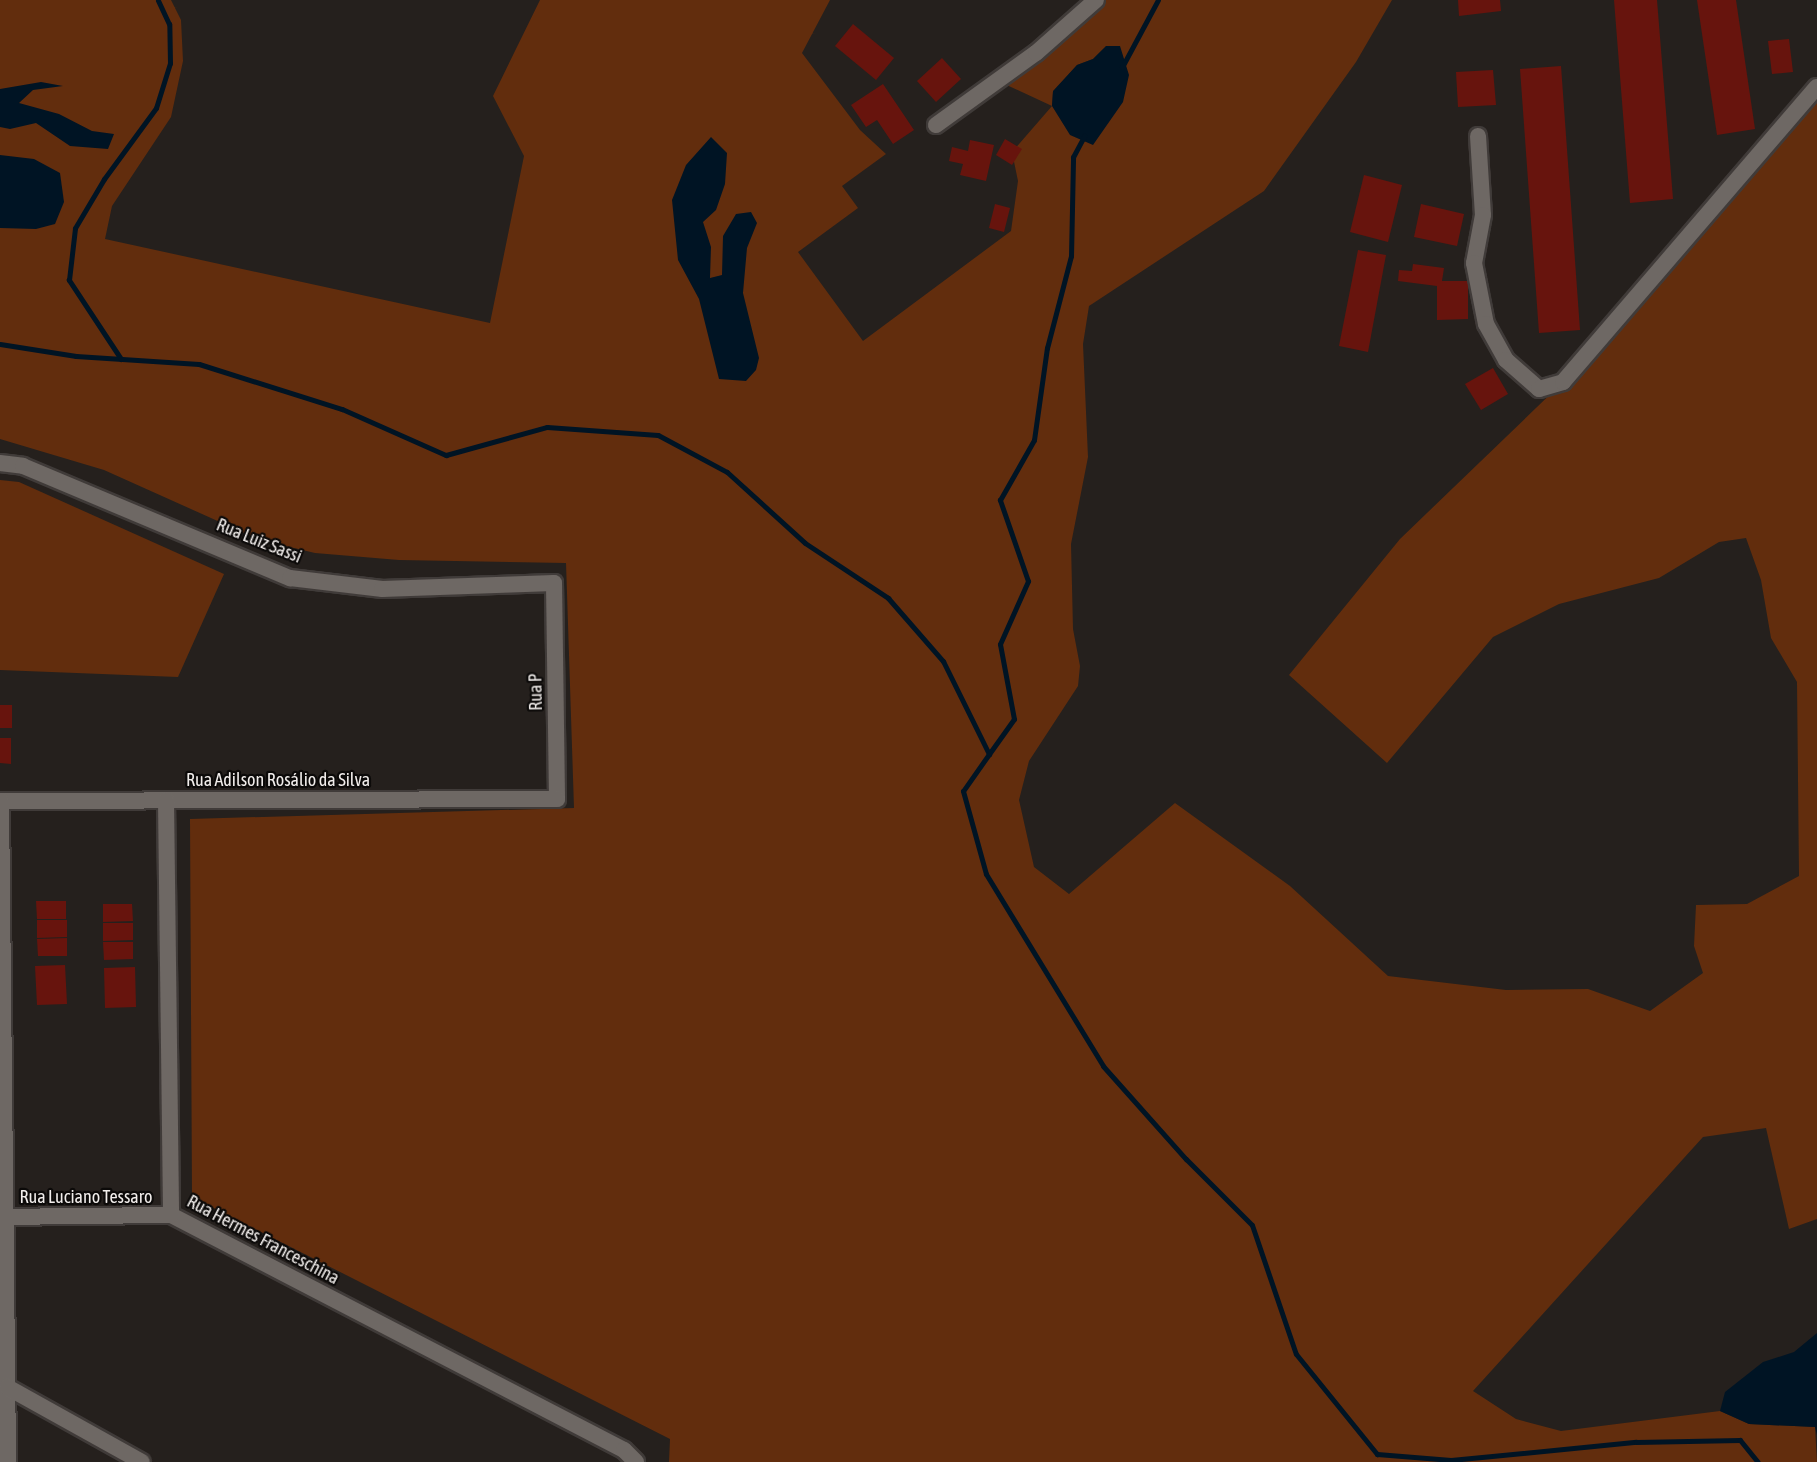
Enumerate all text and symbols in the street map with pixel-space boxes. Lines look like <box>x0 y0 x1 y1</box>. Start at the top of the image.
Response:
street label: Rua Luiz Sassi <box>213 514 305 568</box>
street label: Rua P <box>525 673 547 711</box>
street label: Rua Adilson Rosálio da Silva <box>186 769 370 791</box>
street label: Rua Luciano Tessaro <box>20 1186 152 1208</box>
street label: Rua Hermes Franceschina <box>183 1191 343 1289</box>

